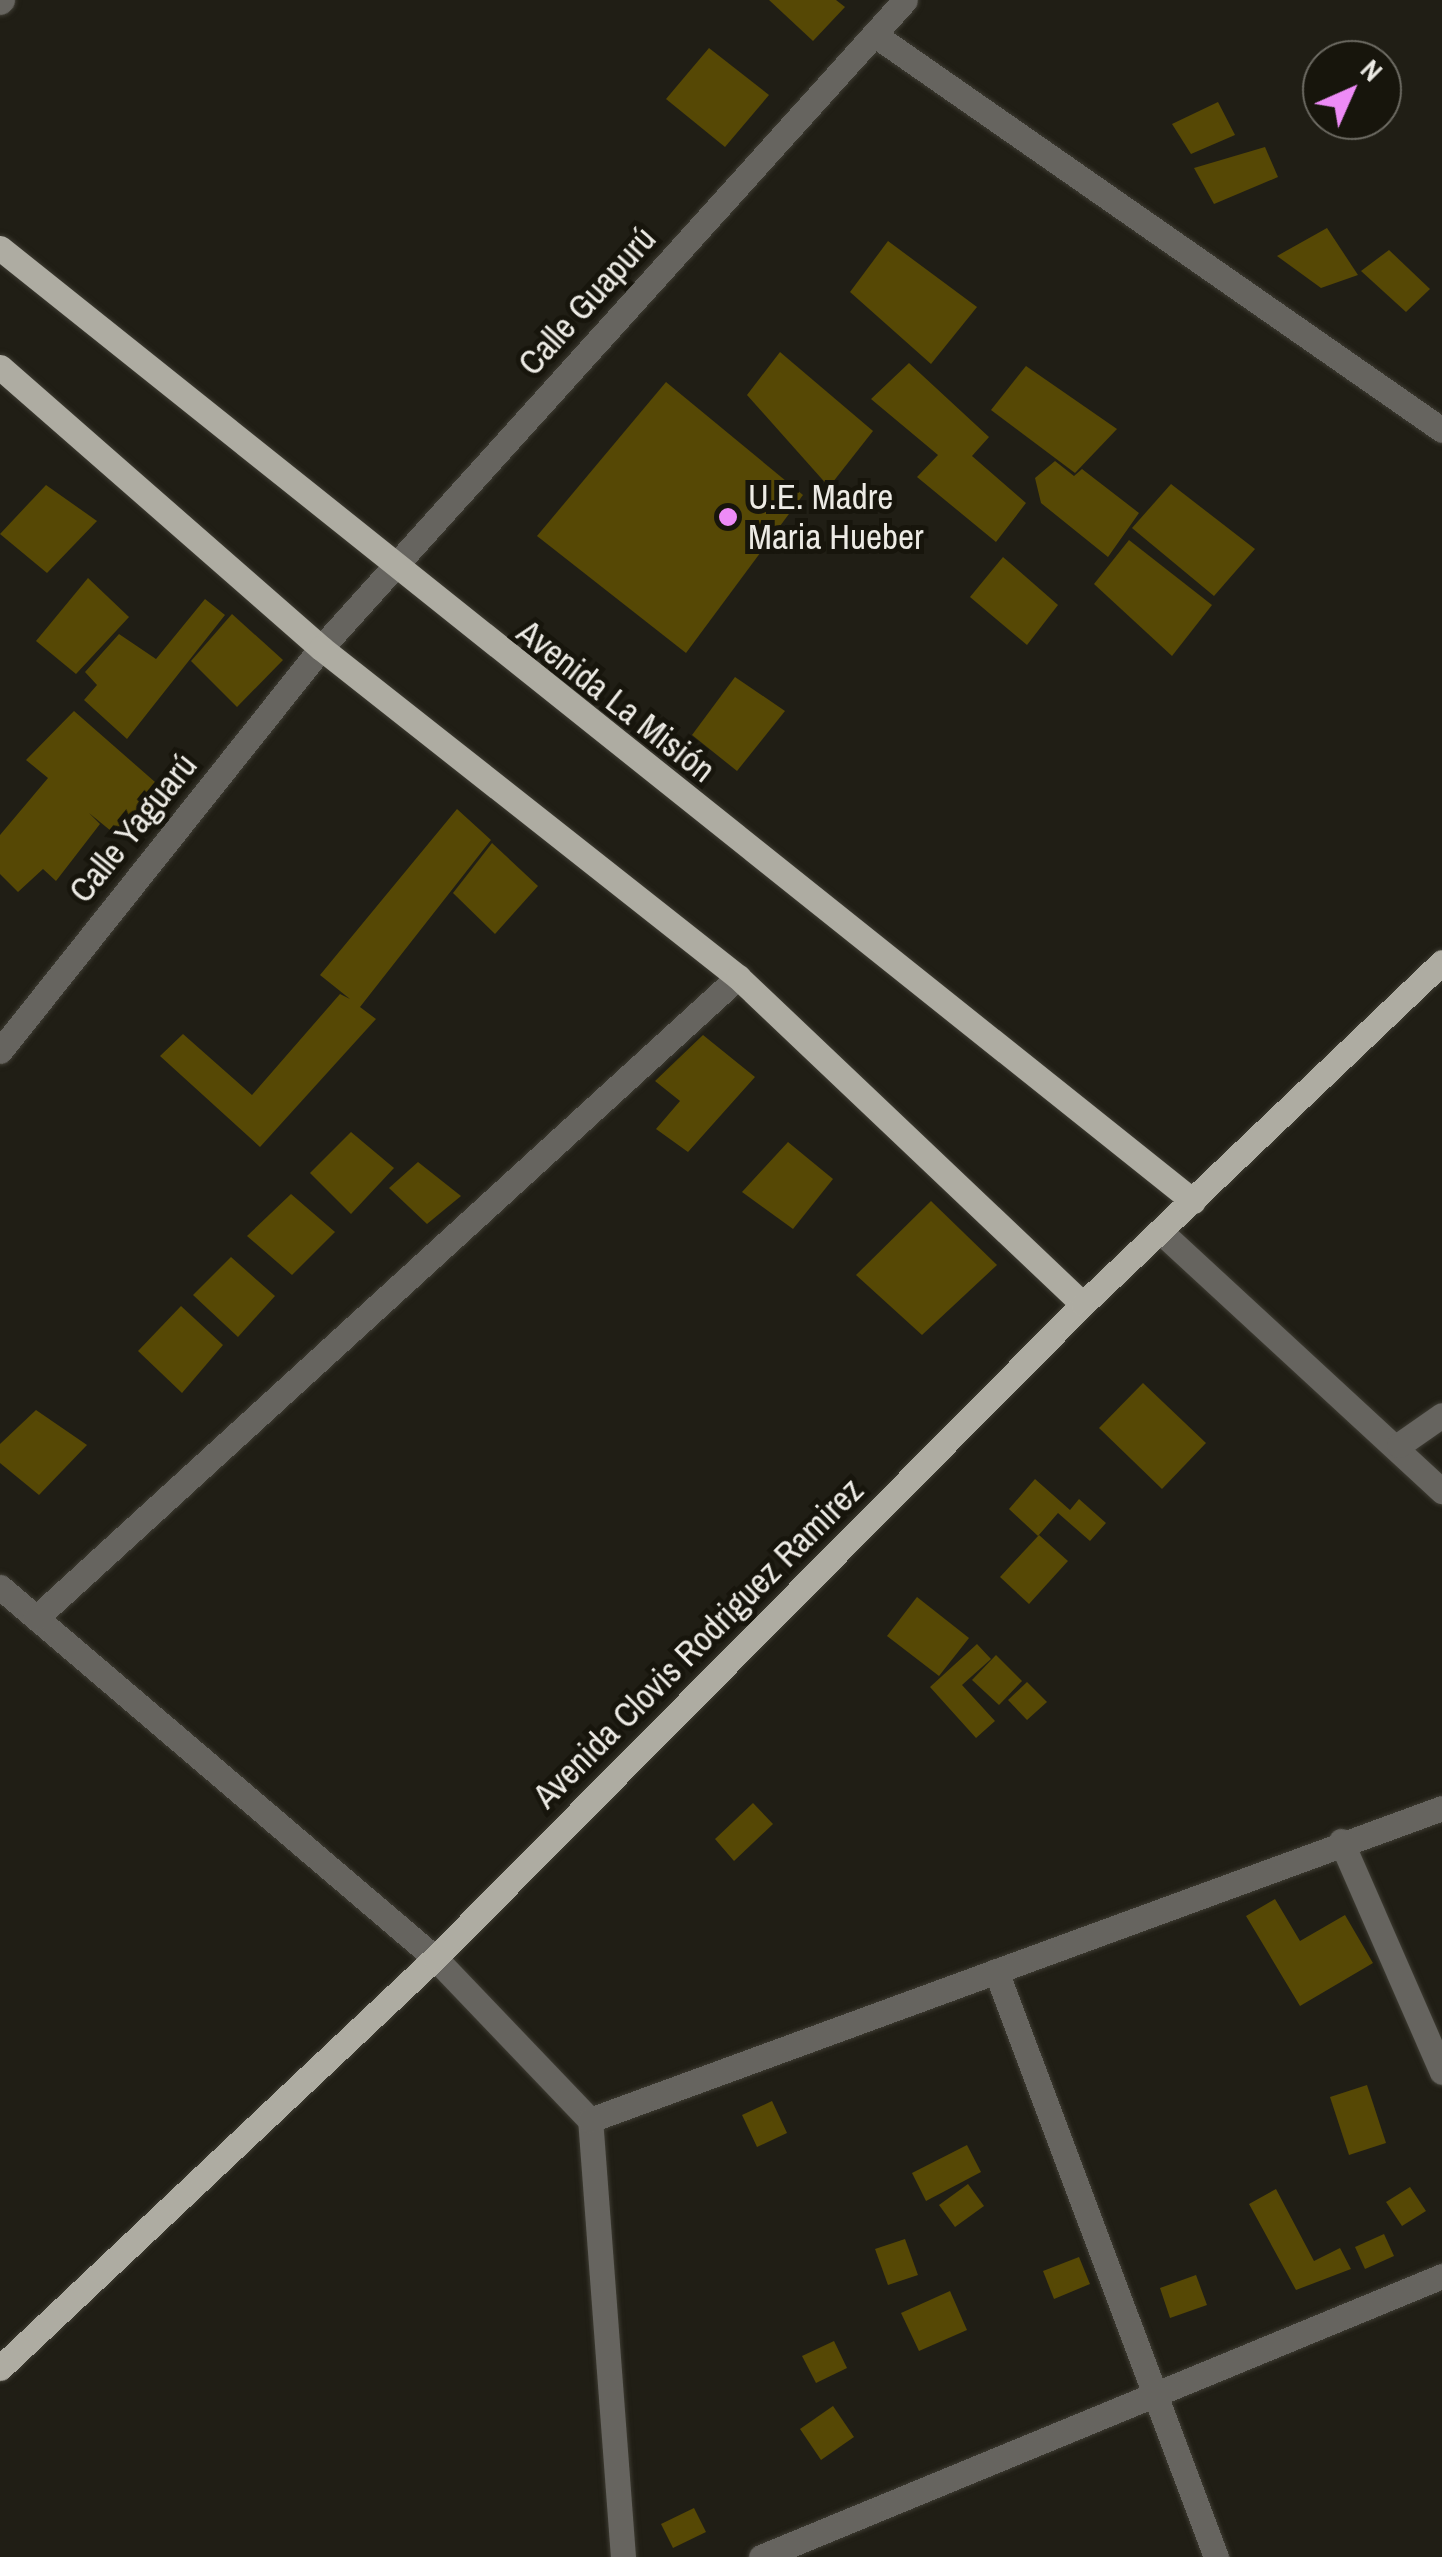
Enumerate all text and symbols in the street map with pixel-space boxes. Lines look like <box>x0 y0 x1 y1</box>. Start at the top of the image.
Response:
north arrow <box>1302 40 1402 140</box>
text: N <box>1352 51 1391 89</box>
street label: Calle Guapurú <box>509 218 665 384</box>
place label: U.E. Madre Maria Hueber <box>748 476 923 558</box>
marker: U.E. Madre Maria Hueber <box>717 506 739 528</box>
street label: Avenida La Misión <box>509 611 723 791</box>
street label: Calle Yaguarú <box>60 745 206 911</box>
street label: Avenida Clovis Rodriguez Ramirez <box>524 1469 872 1817</box>

